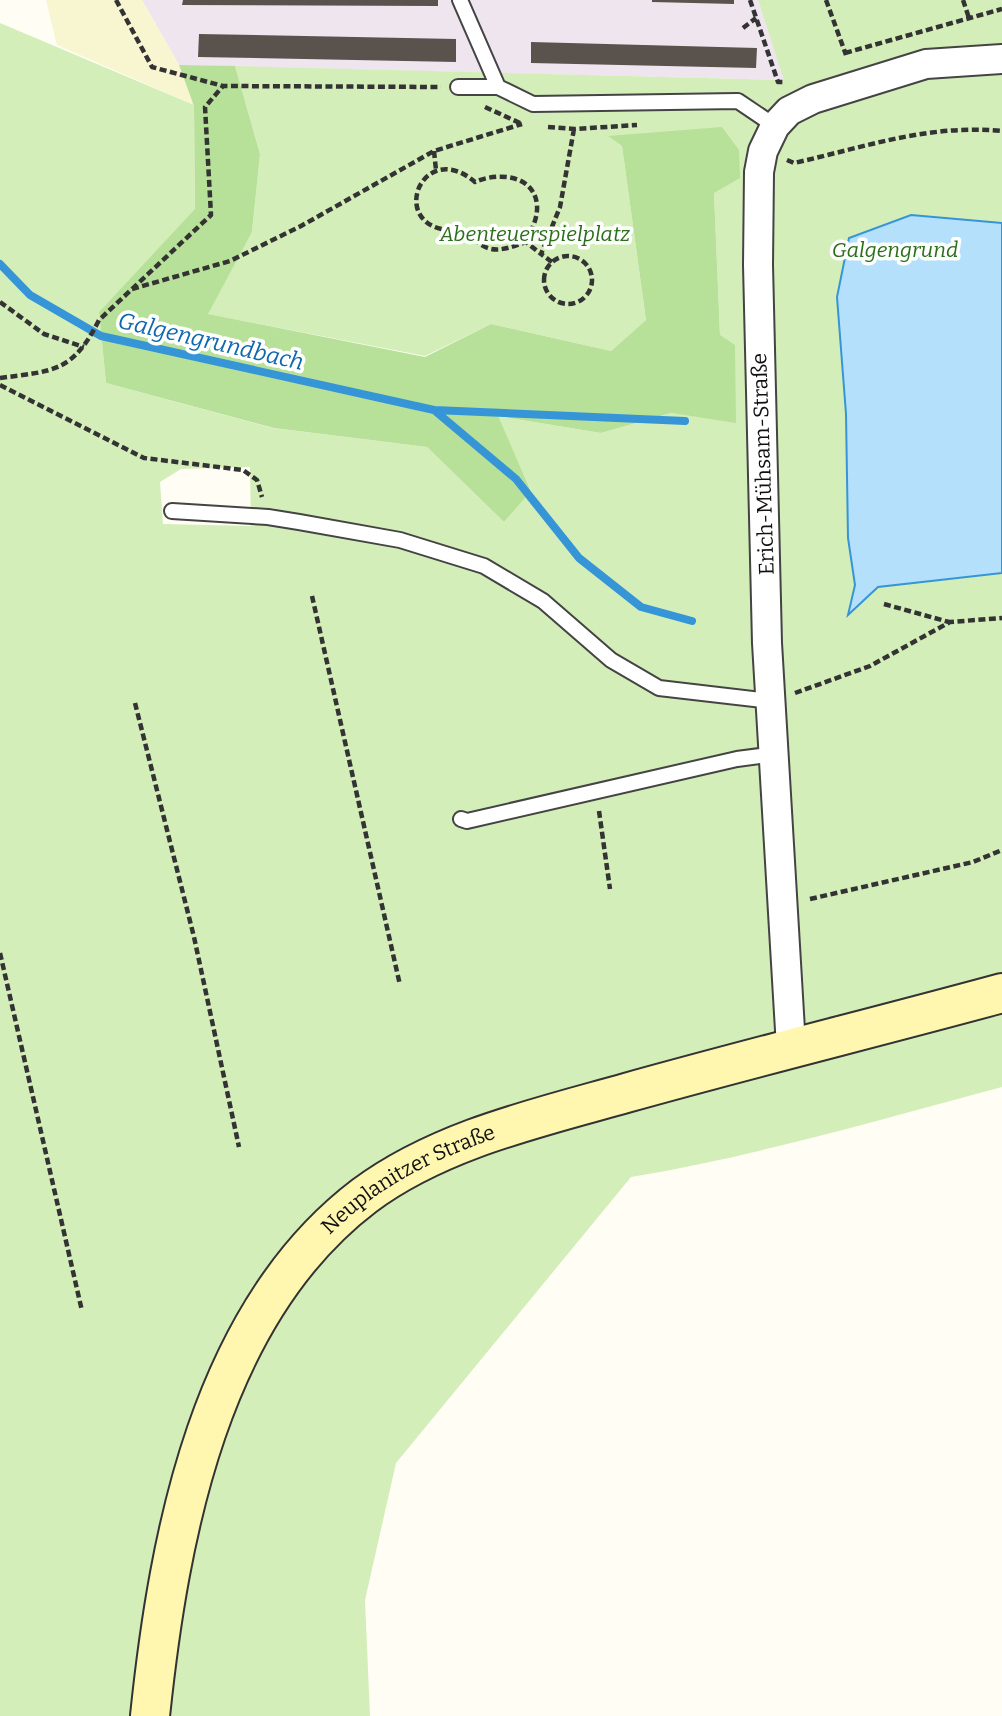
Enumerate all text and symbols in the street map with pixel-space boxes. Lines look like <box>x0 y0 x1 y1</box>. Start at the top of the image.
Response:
park label: Abenteuerspielplatz <box>439 221 630 247</box>
park label: Galgengrund <box>832 237 958 263</box>
water label: Galgengrundbach <box>115 306 307 376</box>
street label: Erich-Mühsam-Straße <box>746 353 780 575</box>
street label: Neuplanitzer Straße <box>316 1119 498 1240</box>

